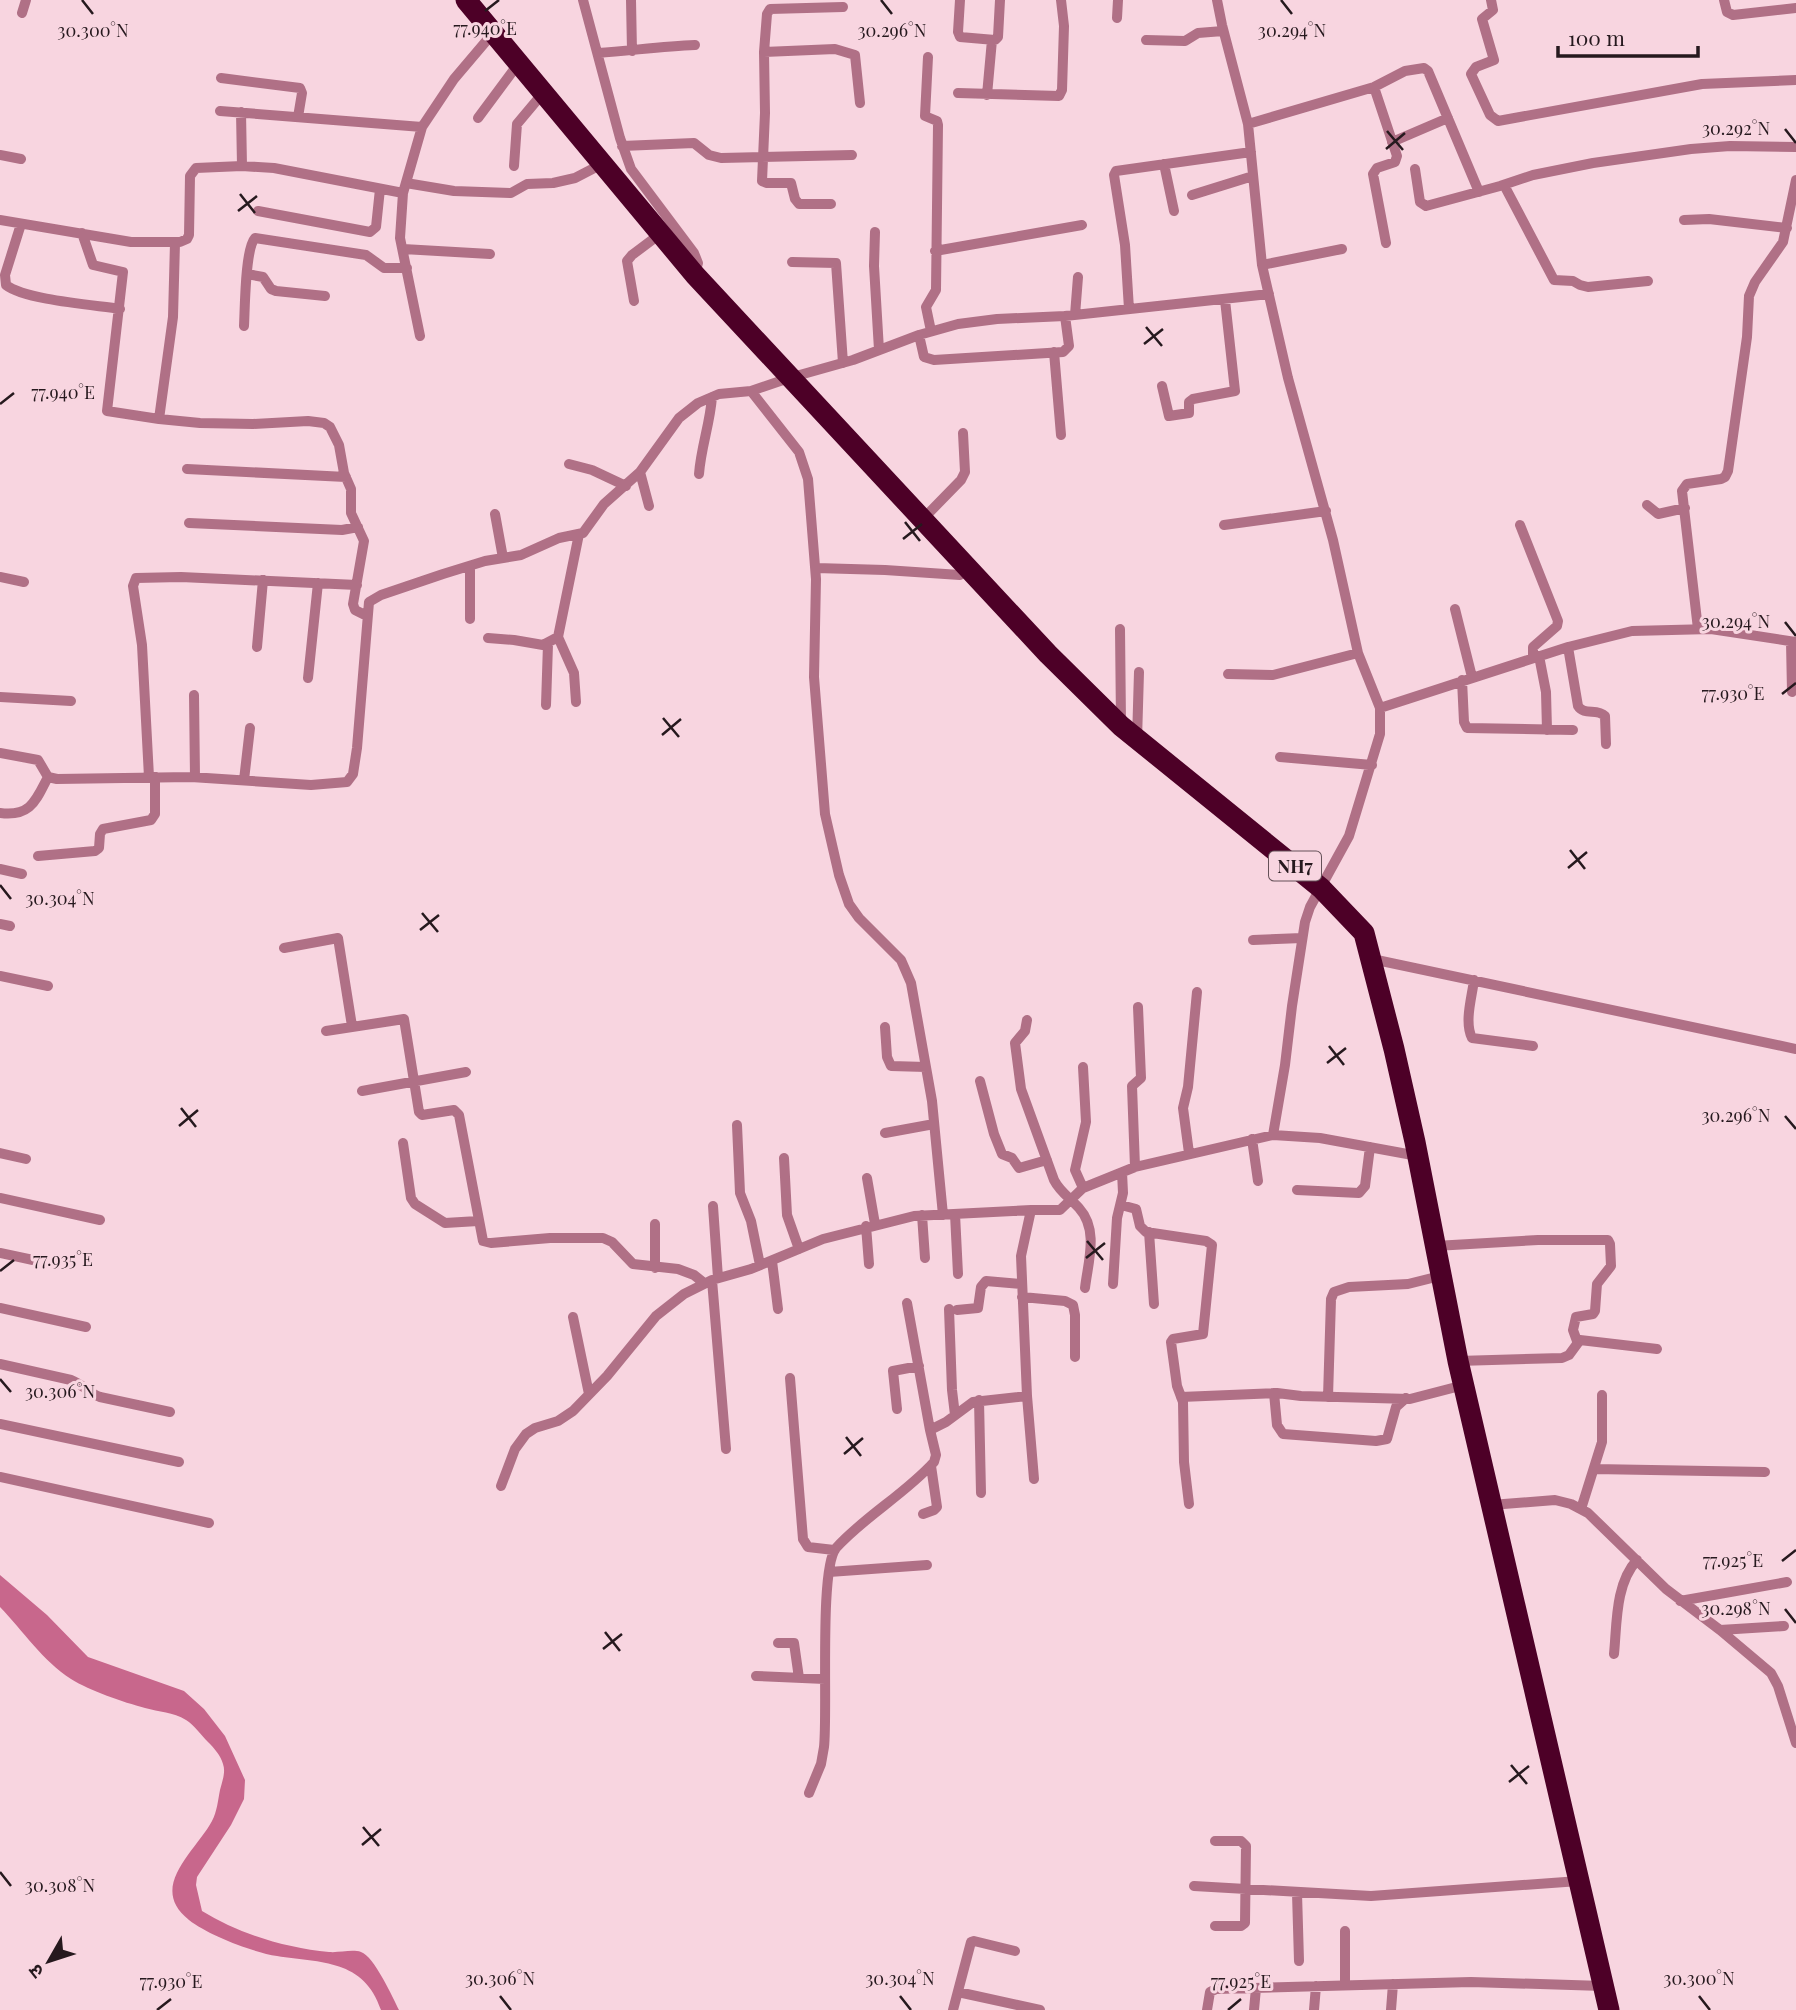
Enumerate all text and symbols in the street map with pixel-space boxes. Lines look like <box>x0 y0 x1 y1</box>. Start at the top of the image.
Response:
scale bar <box>1558 14 1698 58</box>
text: 77.940°E <box>453 16 517 40</box>
text: 30.300°N <box>57 18 129 42</box>
text: 30.296°N <box>857 18 927 42</box>
text: 30.294°N <box>1258 18 1326 42</box>
text: 100 m <box>1568 23 1625 51</box>
text: 30.292°N <box>1702 116 1770 140</box>
text: 77.940°E <box>31 380 95 404</box>
text: 30.294°N <box>1702 609 1770 633</box>
text: 77.930°E <box>1702 681 1765 705</box>
road number: NH7 <box>1269 852 1321 880</box>
text: 30.304°N <box>25 886 95 910</box>
text: 30.296°N <box>1701 1103 1771 1127</box>
text: 77.935°E <box>33 1247 93 1271</box>
text: 30.306°N <box>25 1379 95 1403</box>
text: 77.925°E <box>1703 1548 1763 1572</box>
text: 30.298°N <box>1701 1596 1771 1620</box>
text: 30.308°N <box>25 1873 96 1897</box>
north arrow <box>14 1926 84 1996</box>
text: उ <box>21 1959 49 1985</box>
text: 30.306°N <box>465 1966 535 1990</box>
text: 30.304°N <box>865 1966 935 1990</box>
text: 30.300°N <box>1663 1966 1735 1990</box>
text: 77.930°E <box>140 1969 203 1993</box>
text: 77.925°E <box>1211 1969 1271 1993</box>

